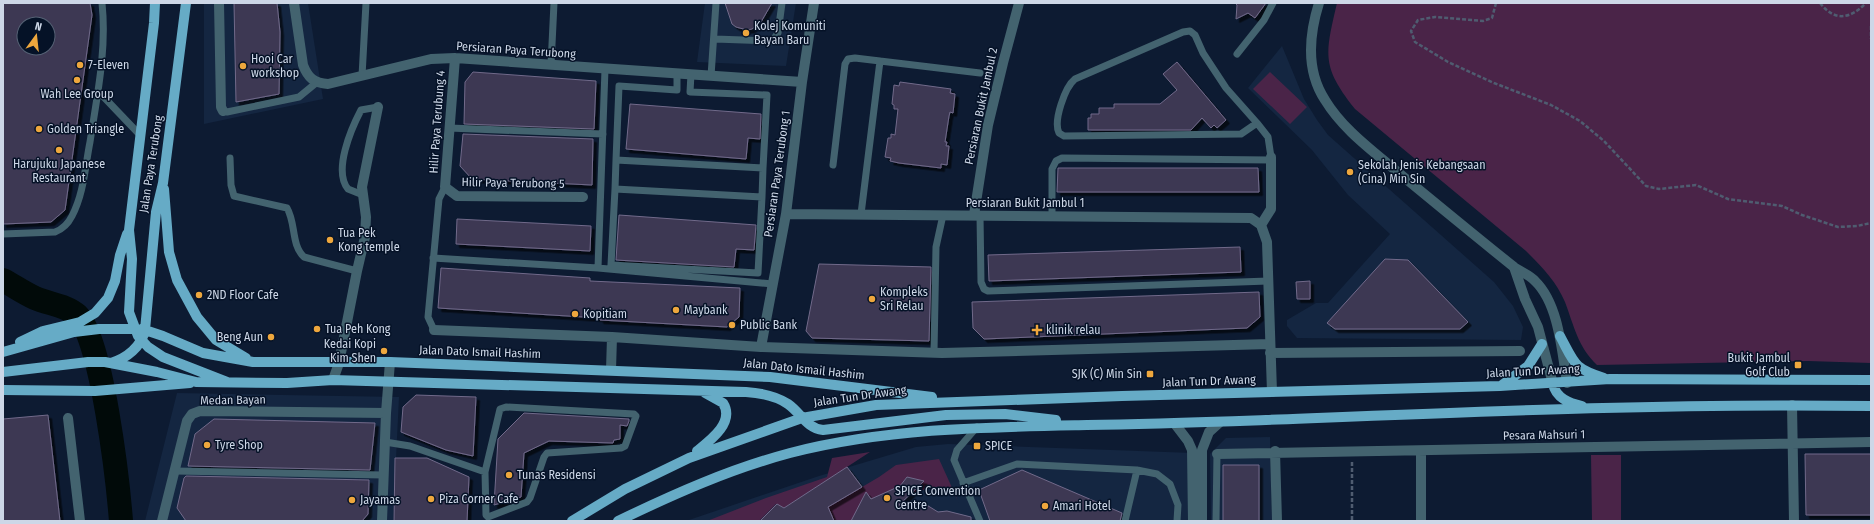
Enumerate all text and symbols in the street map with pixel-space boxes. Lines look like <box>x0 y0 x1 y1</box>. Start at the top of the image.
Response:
north arrow <box>16 16 56 56</box>
place label: Kolej Komuniti Bayan Baru <box>754 19 826 47</box>
text: N <box>34 20 43 34</box>
marker: Kolej Komuniti Bayan Baru <box>741 28 751 38</box>
street label: Persiaran Paya Terubong <box>456 39 577 61</box>
street label: Persiaran Bukit Jambul 2 <box>962 46 1000 166</box>
place label: Hooi Car workshop <box>251 52 299 80</box>
place label: 7-Eleven <box>88 58 129 72</box>
marker: 7-Eleven <box>75 60 85 70</box>
marker: Hooi Car workshop <box>238 61 248 71</box>
street label: Hilir Paya Terubung 4 <box>426 70 448 174</box>
marker: Wah Lee Group <box>72 75 82 85</box>
place label: Wah Lee Group <box>40 87 114 101</box>
street label: Persiaran Paya Terubong 1 <box>761 110 793 238</box>
street label: Jalan Paya Terubong <box>136 114 166 214</box>
place label: Golden Triangle <box>47 122 124 136</box>
marker: Golden Triangle <box>34 124 44 134</box>
marker: Harujuku Japanese Restaurant <box>54 145 64 155</box>
place label: Harujuku Japanese Restaurant <box>13 157 105 185</box>
place label: Sekolah Jenis Kebangsaan (Cina) Min Sin <box>1358 158 1486 186</box>
marker: Sekolah Jenis Kebangsaan (Cina) Min Sin <box>1345 167 1355 177</box>
street label: Hilir Paya Terubong 5 <box>461 175 565 191</box>
street label: Persiaran Bukit Jambul 1 <box>966 196 1084 210</box>
place label: Tua Pek Kong temple <box>338 226 400 254</box>
marker: Tua Pek Kong temple <box>325 235 335 245</box>
place label: Kompleks Sri Relau <box>880 285 928 313</box>
place label: 2ND Floor Cafe <box>207 288 279 302</box>
marker: 2ND Floor Cafe <box>194 290 204 300</box>
marker: Kompleks Sri Relau <box>867 294 877 304</box>
place label: Maybank <box>684 303 728 317</box>
marker: Maybank <box>671 305 681 315</box>
place label: Kopitiam <box>583 307 627 321</box>
marker: Kopitiam <box>570 309 580 319</box>
place label: Public Bank <box>740 318 798 332</box>
marker: Public Bank <box>727 320 737 330</box>
place label: Tua Peh Kong <box>325 322 391 336</box>
place label: klinik relau <box>1046 323 1101 337</box>
marker: Tua Peh Kong <box>312 324 322 334</box>
marker: klinik relau <box>1031 324 1043 336</box>
place label: Beng Aun <box>217 330 263 344</box>
marker: Beng Aun <box>266 332 276 342</box>
place label: Kedai Kopi Kim Shen <box>324 337 376 365</box>
street label: Jalan Dato Ismail Hashim <box>419 343 541 361</box>
marker: Kedai Kopi Kim Shen <box>379 346 389 356</box>
place label: Bukit Jambul Golf Club <box>1728 351 1790 379</box>
street label: Jalan Dato Ismail Hashim <box>743 356 865 382</box>
marker: Bukit Jambul Golf Club <box>1793 360 1803 370</box>
street label: Jalan Tun Dr Awang <box>1486 362 1580 380</box>
place label: SJK (C) Min Sin <box>1072 367 1142 381</box>
marker: SJK (C) Min Sin <box>1145 369 1155 379</box>
street label: Jalan Tun Dr Awang <box>1162 372 1256 390</box>
street label: Jalan Tun Dr Awang <box>813 383 908 409</box>
street label: Medan Bayan <box>200 392 266 408</box>
street label: Pesara Mahsuri 1 <box>1503 427 1585 443</box>
place label: Tyre Shop <box>215 438 263 452</box>
place label: SPICE <box>985 439 1012 453</box>
marker: Tyre Shop <box>202 440 212 450</box>
marker: SPICE <box>972 441 982 451</box>
place label: Tunas Residensi <box>517 468 596 482</box>
marker: Tunas Residensi <box>504 470 514 480</box>
place label: SPICE Convention Centre <box>895 484 980 512</box>
place label: Piza Corner Cafe <box>439 492 519 506</box>
place label: Jayamas <box>360 493 400 507</box>
marker: SPICE Convention Centre <box>882 493 892 503</box>
marker: Piza Corner Cafe <box>426 494 436 504</box>
marker: Jayamas <box>347 495 357 505</box>
place label: Amari Hotel <box>1053 499 1111 513</box>
marker: Amari Hotel <box>1040 501 1050 511</box>

